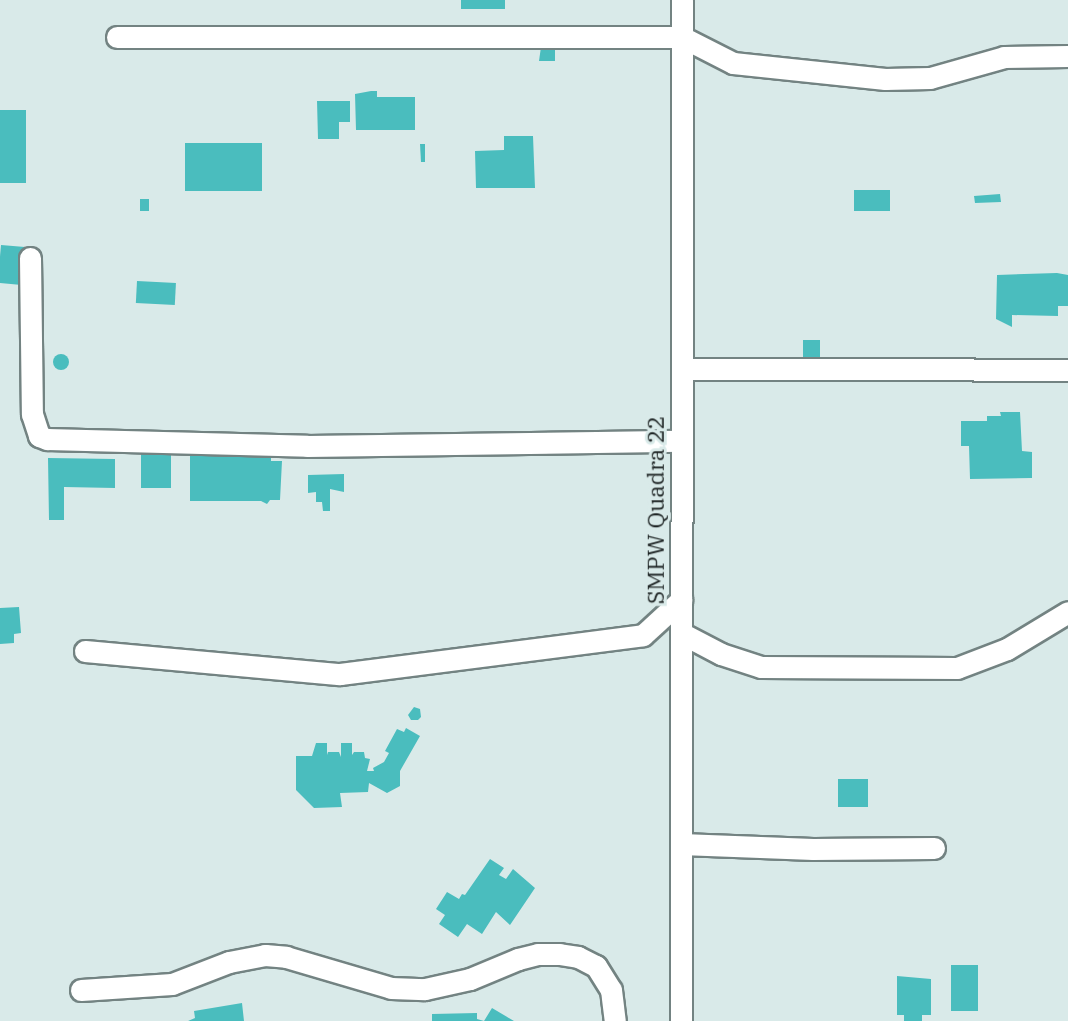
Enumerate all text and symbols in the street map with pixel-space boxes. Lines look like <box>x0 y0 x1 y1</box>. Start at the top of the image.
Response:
street label: SMPW Quadra 22 <box>641 416 669 604</box>

